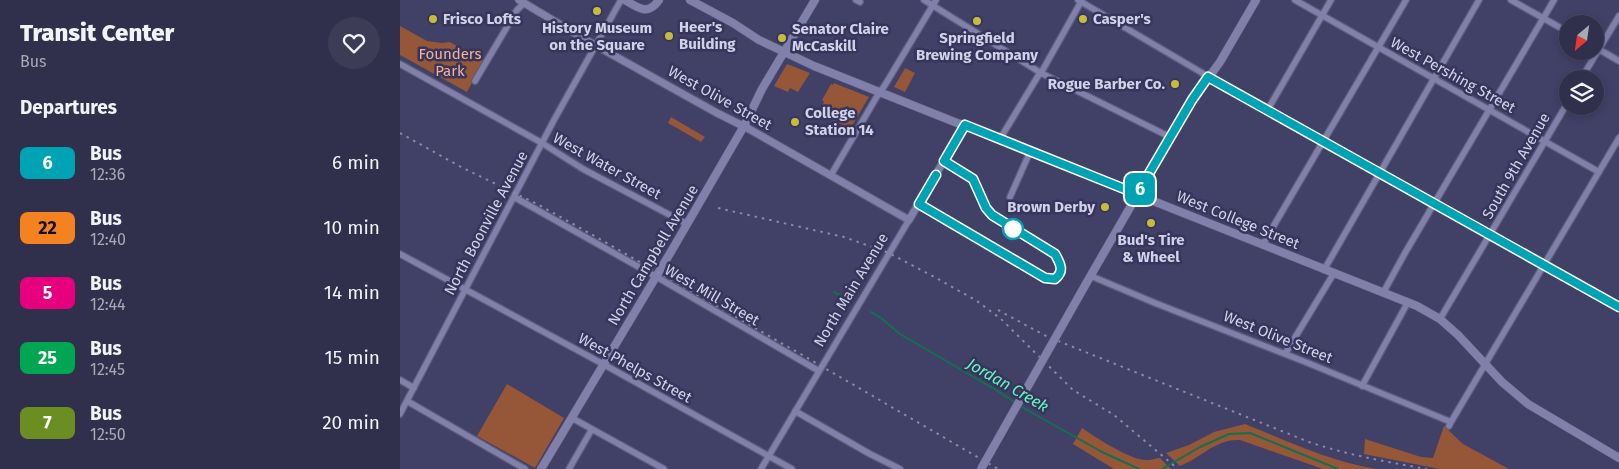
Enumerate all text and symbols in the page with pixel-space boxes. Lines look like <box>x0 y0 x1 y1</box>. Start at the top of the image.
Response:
marker: History Museum on the Square <box>591 5 603 17</box>
place label: Frisco Lofts <box>443 10 521 28</box>
place label: Casper's <box>1093 10 1151 28</box>
marker: Frisco Lofts <box>427 13 439 25</box>
marker: Casper's <box>1077 13 1089 25</box>
marker: Springfield Brewing Company <box>971 15 983 27</box>
north arrow <box>1559 15 1604 60</box>
map controls <box>1559 15 1604 115</box>
button: heart <box>328 17 380 69</box>
place label: Heer's Building <box>679 18 736 53</box>
text: Transit Center <box>20 19 174 47</box>
place label: History Museum on the Square <box>542 19 652 54</box>
place label: Senator Claire McCaskill <box>792 20 889 55</box>
place label: Springfield Brewing Company <box>916 29 1038 64</box>
marker: Heer's Building <box>663 30 675 42</box>
marker: Senator Claire McCaskill <box>776 32 788 44</box>
street label: West Pershing Street <box>1387 33 1519 117</box>
park label: Founders Park <box>419 45 481 80</box>
text: Bus <box>20 52 47 71</box>
street label: West Olive Street <box>665 62 776 134</box>
button: layers <box>1559 70 1604 115</box>
place label: Rogue Barber Co. <box>1048 75 1165 93</box>
marker: Rogue Barber Co. <box>1169 78 1181 90</box>
text: Departures <box>20 96 117 119</box>
place label: College Station 14 <box>805 104 874 139</box>
street label: South 9th Avenue <box>1478 110 1554 222</box>
marker: College Station 14 <box>789 116 801 128</box>
street label: West Water Street <box>550 129 665 203</box>
text: Bus <box>90 142 122 165</box>
street label: North Boonville Avenue <box>440 148 532 298</box>
text: 6 min <box>332 151 380 174</box>
text: 6 <box>42 152 53 174</box>
text: 12:36 <box>90 165 125 184</box>
line badge: 6 <box>1124 173 1156 205</box>
text: 6 <box>1135 178 1145 200</box>
street label: North Campbell Avenue <box>604 181 702 329</box>
street label: West College Street <box>1174 187 1303 253</box>
place label: Brown Derby <box>1007 198 1095 216</box>
marker: Brown Derby <box>1099 201 1111 213</box>
text: Bus <box>90 207 122 230</box>
text: 10 min <box>323 216 380 239</box>
text: 22 <box>38 217 57 239</box>
marker: Bud's Tire & Wheel <box>1145 217 1157 229</box>
unlabelled marker <box>1002 218 1024 240</box>
text: 12:40 <box>90 230 126 249</box>
street label: North Main Avenue <box>810 230 892 350</box>
place label: Bud's Tire & Wheel <box>1117 231 1185 266</box>
street label: West Mill Street <box>662 261 763 330</box>
text: Bus <box>90 272 122 295</box>
text: 14 min <box>324 281 380 304</box>
text: 5 <box>43 282 52 304</box>
text: 12:44 <box>90 295 126 314</box>
street label: West Olive Street <box>1221 307 1336 367</box>
street label: West Phelps Street <box>575 329 695 407</box>
text: Bus <box>90 337 122 360</box>
text: 15 min <box>324 346 380 369</box>
text: 25 <box>38 347 57 369</box>
water label: Jordan Creek <box>963 354 1052 416</box>
text: 12:45 <box>90 360 125 379</box>
text: Bus <box>90 402 122 425</box>
text: 20 min <box>322 411 380 434</box>
text: 7 <box>43 412 52 434</box>
text: 12:50 <box>90 425 126 444</box>

